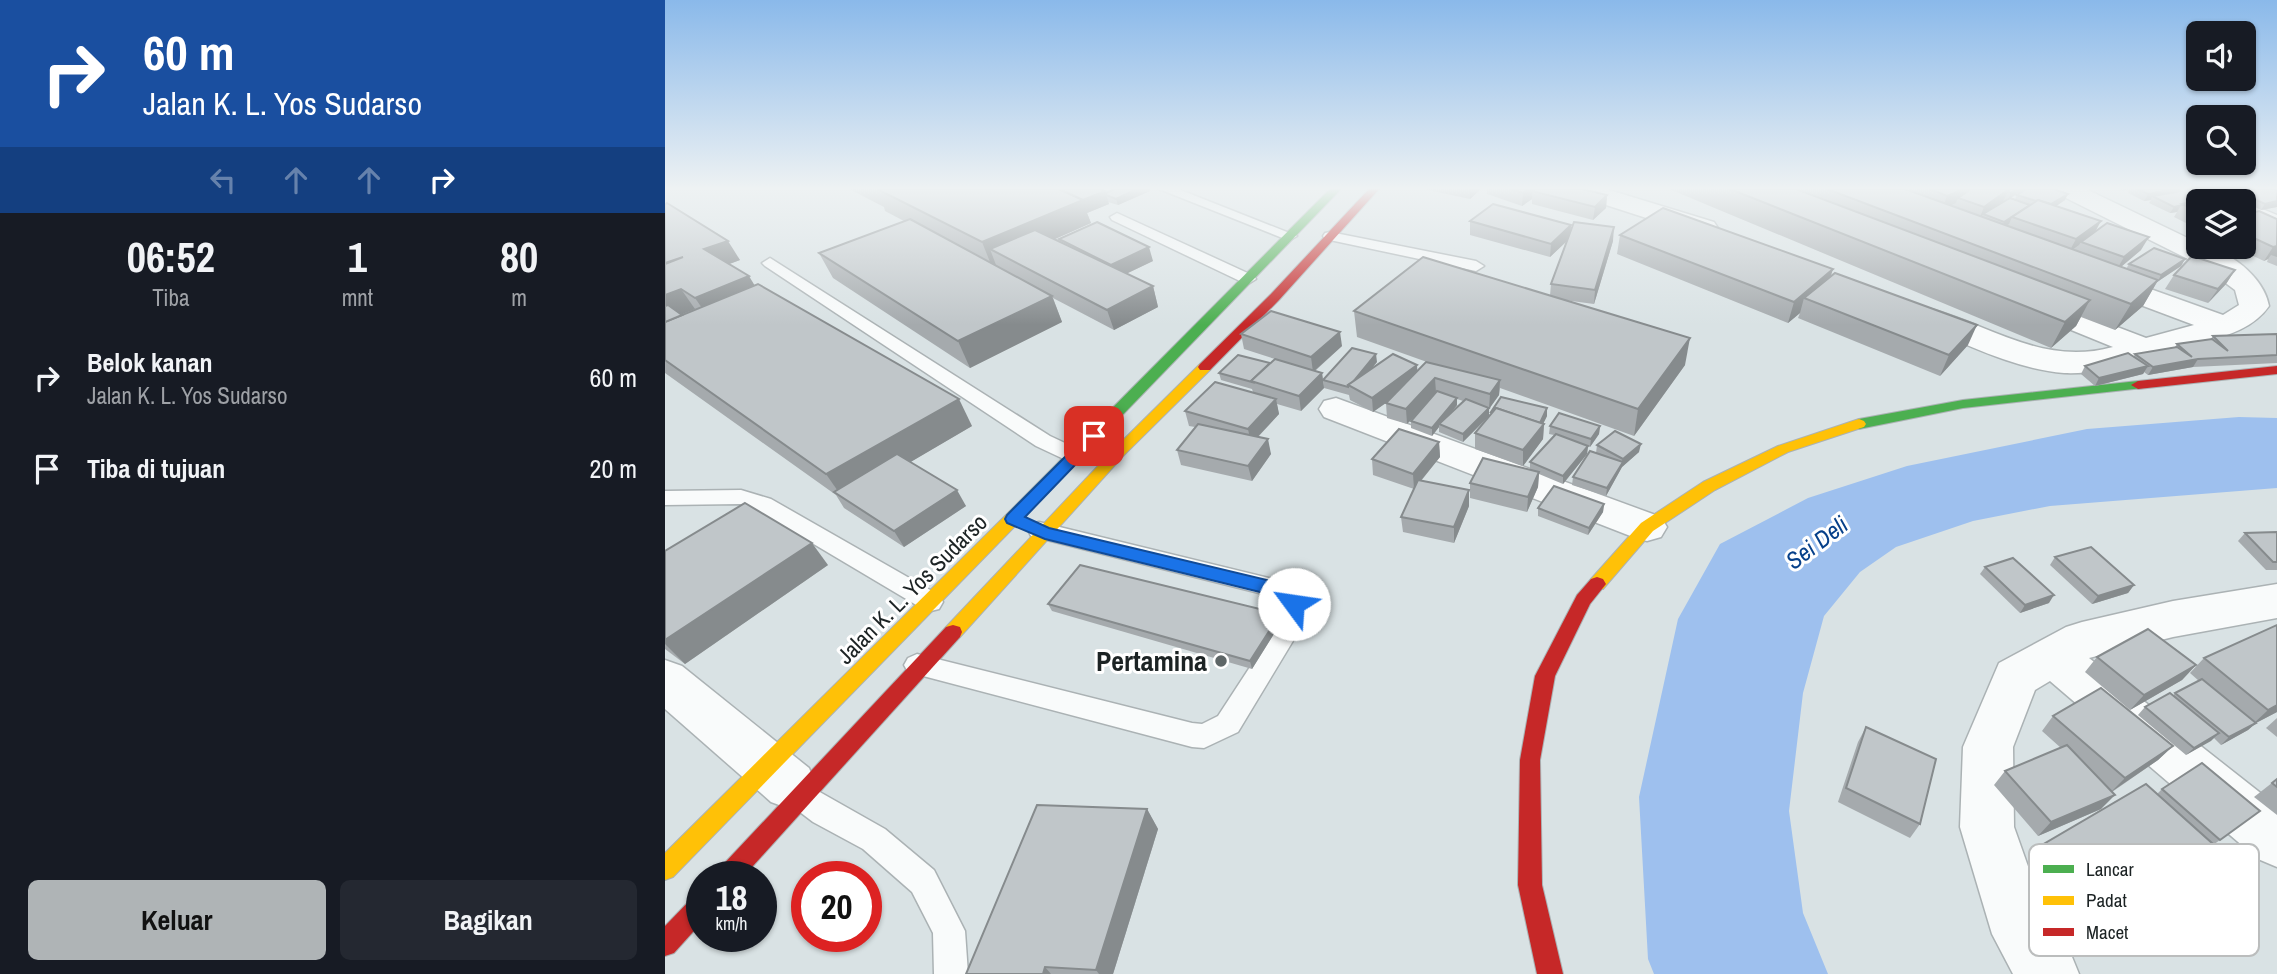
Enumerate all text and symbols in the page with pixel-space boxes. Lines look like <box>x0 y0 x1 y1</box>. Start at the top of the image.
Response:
text: 60 m <box>143 19 235 85</box>
map controls <box>2186 21 2256 259</box>
button: sound <box>2186 21 2256 91</box>
icon: right <box>28 28 119 119</box>
text: Jalan K. L. Yos Sudarso <box>143 82 422 125</box>
button: search <box>2186 105 2256 175</box>
icon: left <box>204 161 242 199</box>
icon: ahead <box>277 161 315 199</box>
icon: ahead <box>350 161 388 199</box>
icon: right <box>423 161 461 199</box>
button: layers <box>2186 189 2256 259</box>
text: 06:52 <box>127 229 215 285</box>
text: 1 <box>348 229 367 285</box>
text: 80 <box>500 229 538 285</box>
text: Tiba <box>152 282 189 313</box>
text: mnt <box>342 282 373 313</box>
text: m <box>511 282 527 313</box>
text: Belok kanan <box>87 345 213 380</box>
icon: right <box>28 359 66 397</box>
text: 60 m <box>590 360 637 395</box>
text: Jalan K. L. Yos Sudarso <box>87 380 288 411</box>
pin <box>1064 406 1124 466</box>
icon: arrive <box>1075 417 1113 455</box>
icon: arrive <box>28 450 66 488</box>
text: Tiba di tujuan <box>87 451 225 486</box>
text: 20 m <box>590 451 637 486</box>
street label: Jalan K. L. Yos Sudarso <box>830 507 994 671</box>
water label: Sei Deli <box>1779 508 1854 576</box>
position arrow <box>1257 567 1331 641</box>
place label: Pertamina <box>1096 642 1207 680</box>
marker: Pertamina <box>1213 653 1229 669</box>
legend <box>2029 844 2259 956</box>
text: Lancar <box>2086 856 2134 882</box>
speed limit sign: 20 <box>791 861 882 952</box>
text: 18 <box>716 874 747 921</box>
button: Keluar <box>28 880 326 960</box>
button: Bagikan <box>340 880 637 960</box>
text: Padat <box>2086 887 2127 913</box>
text: km/h <box>716 911 748 936</box>
text: Macet <box>2086 919 2129 945</box>

